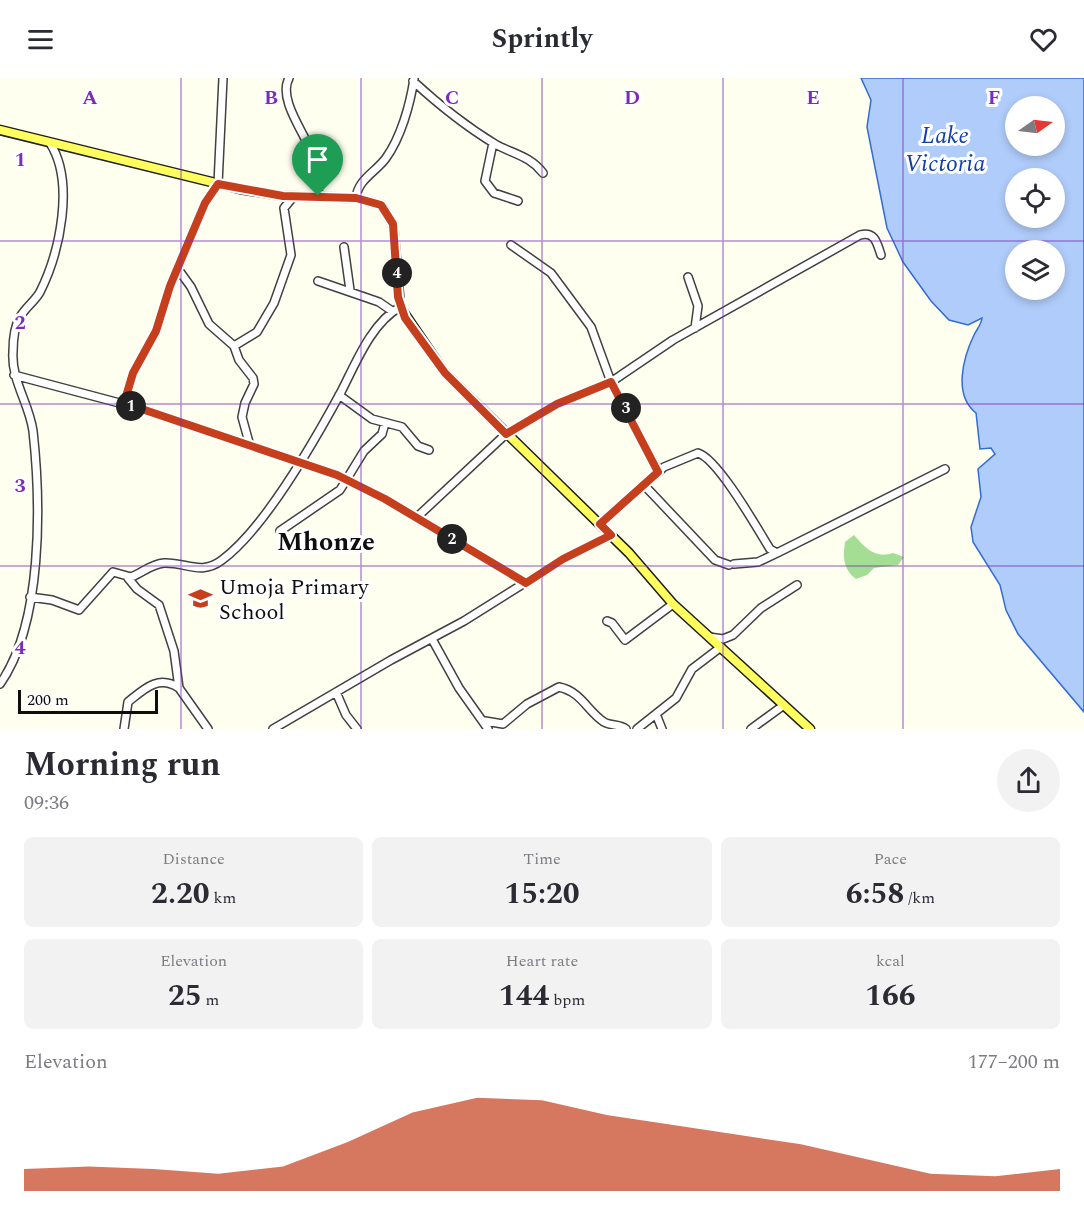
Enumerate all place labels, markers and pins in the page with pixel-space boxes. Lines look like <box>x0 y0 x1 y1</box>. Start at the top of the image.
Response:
pin <box>292 134 343 196</box>
pin: 4 <box>382 258 412 288</box>
pin: 1 <box>116 391 146 421</box>
pin: 3 <box>611 393 641 423</box>
pin: 2 <box>437 524 467 554</box>
place label: Umoja Primary School <box>219 571 370 629</box>
school or university icon: Umoja Primary School <box>188 586 214 612</box>

